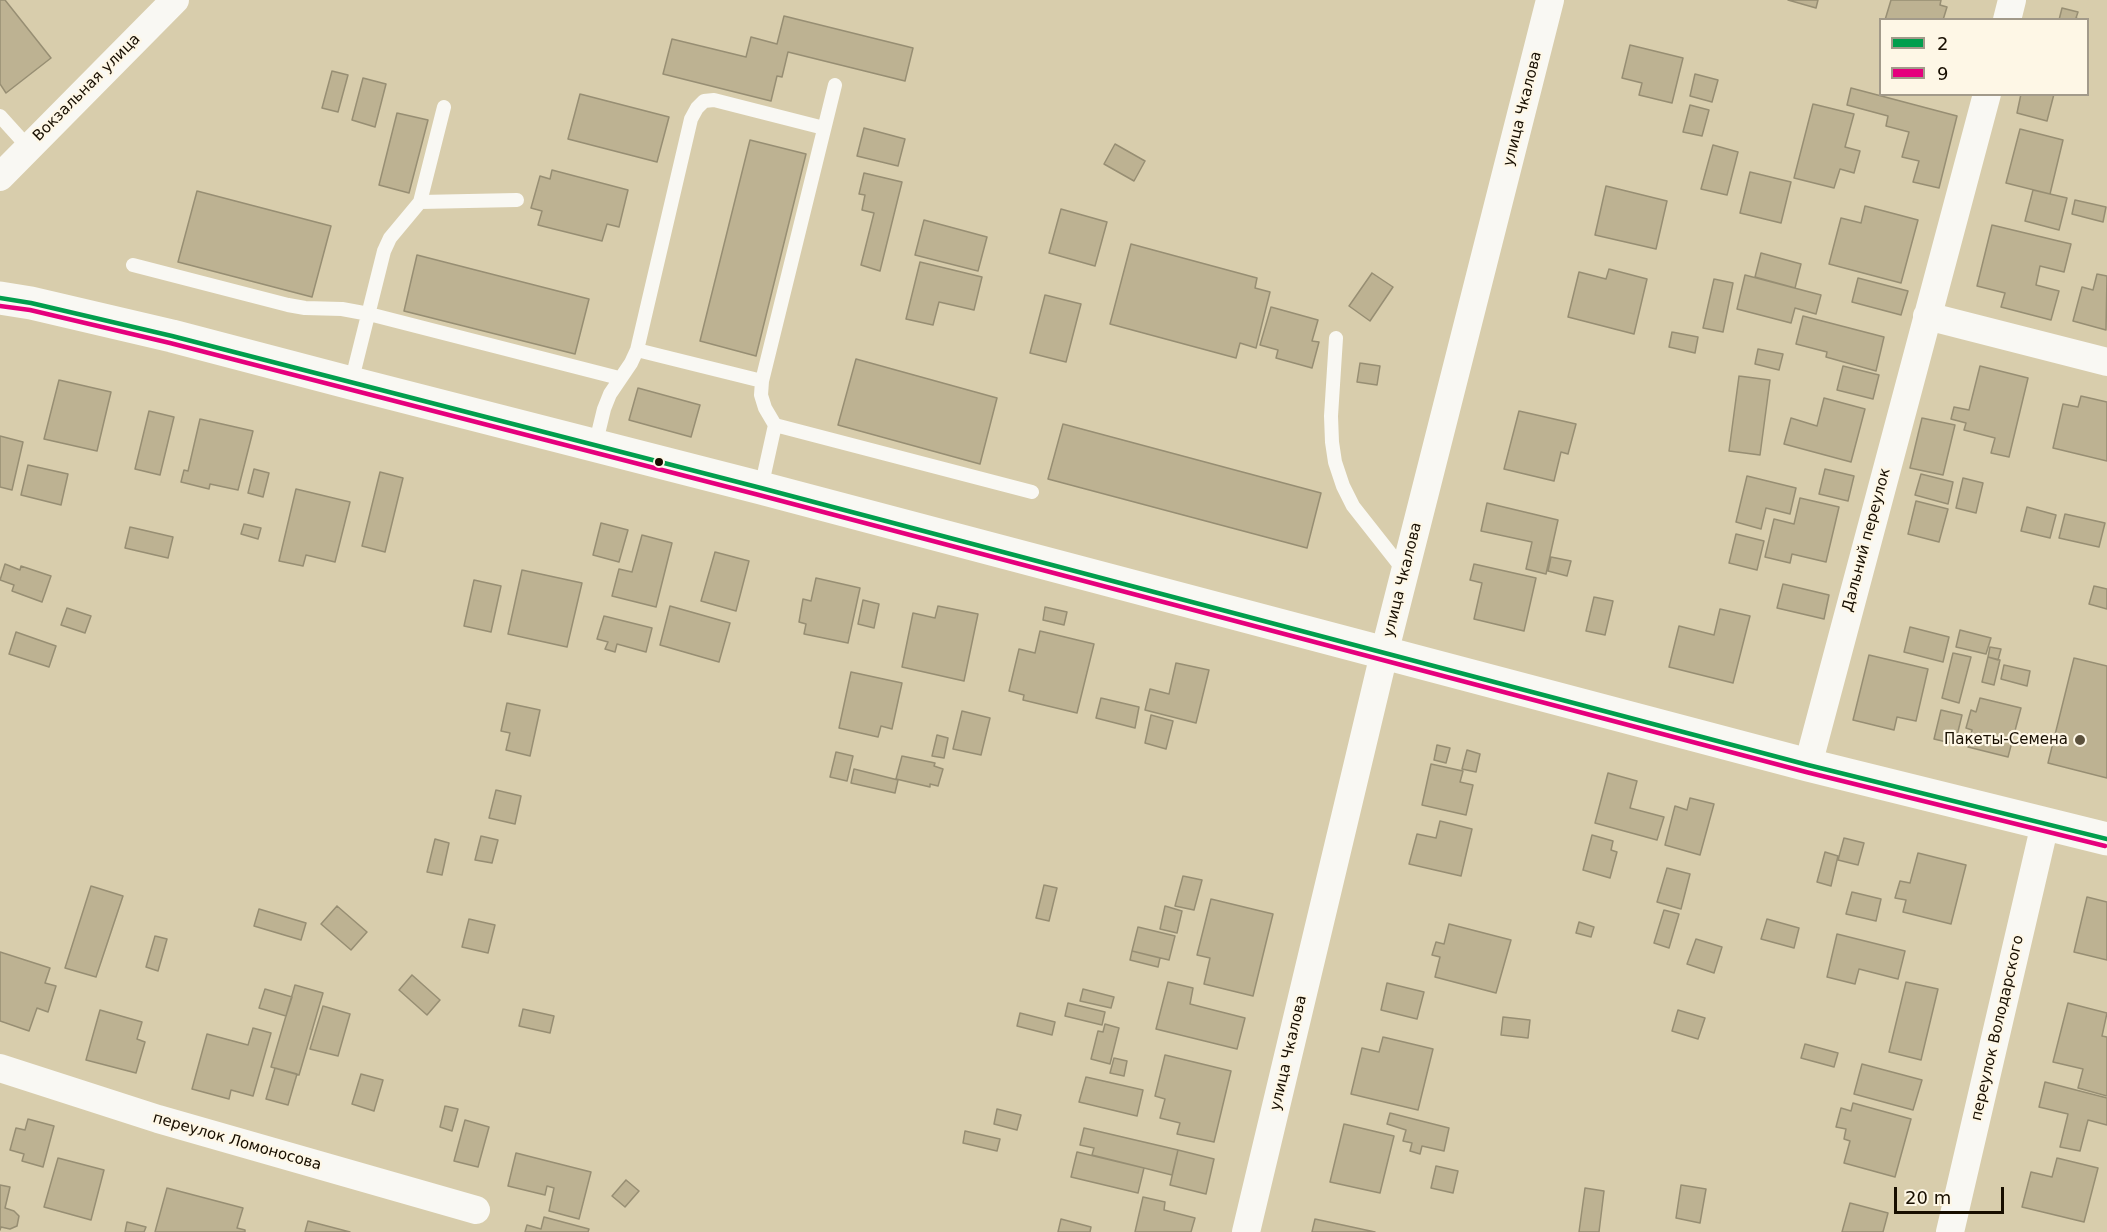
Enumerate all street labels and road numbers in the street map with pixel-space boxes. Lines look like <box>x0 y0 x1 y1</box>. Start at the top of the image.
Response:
street label: Вокзальная улица <box>30 31 144 145</box>
street label: улица Чкалова <box>1500 50 1546 168</box>
street label: Дальний переулок <box>1839 466 1895 614</box>
street label: улица Чкалова <box>1380 521 1426 639</box>
street label: переулок Володарского <box>1968 933 2028 1123</box>
street label: улица Чкалова <box>1267 994 1311 1112</box>
street label: переулок Ломоносова <box>151 1109 323 1175</box>

